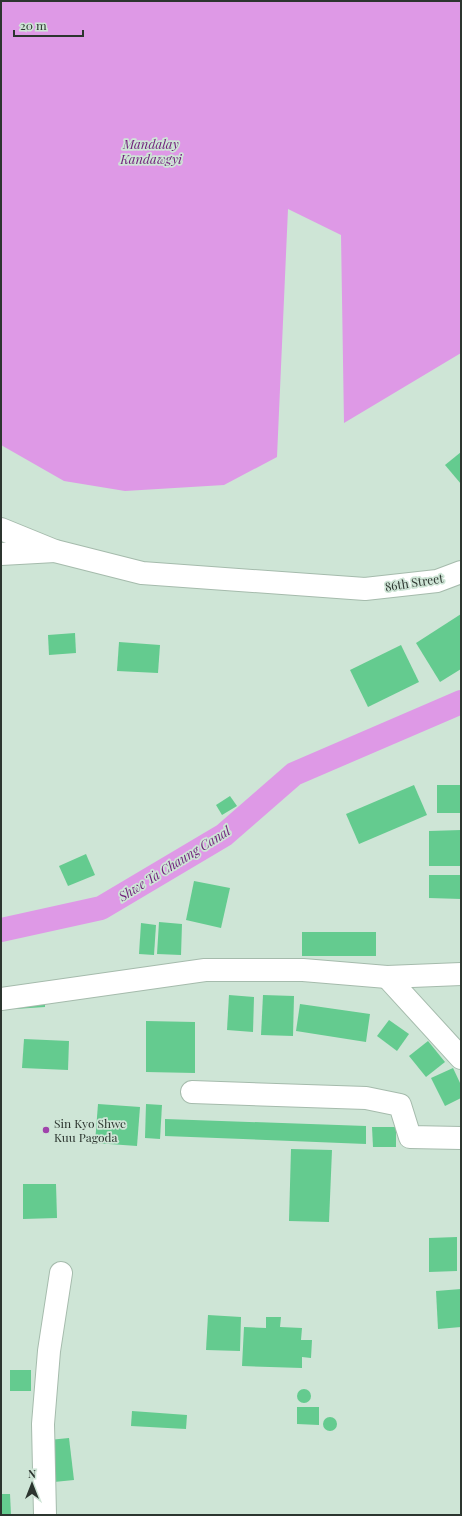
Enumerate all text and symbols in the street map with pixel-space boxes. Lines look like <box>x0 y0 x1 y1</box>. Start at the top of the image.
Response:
scale bar <box>14 12 83 38</box>
text: 20 m <box>20 17 47 33</box>
water label: Mandalay Kandawgyi <box>119 135 183 167</box>
street label: 86th Street <box>384 569 445 595</box>
water label: Shwe Ta Chaung Canal <box>114 821 234 905</box>
place label: Sin Kyo Shwe Kuu Pagoda <box>54 1115 126 1145</box>
marker: Sin Kyo Shwe Kuu Pagoda <box>41 1125 51 1135</box>
north arrow <box>12 1464 52 1504</box>
text: N <box>28 1466 36 1481</box>

